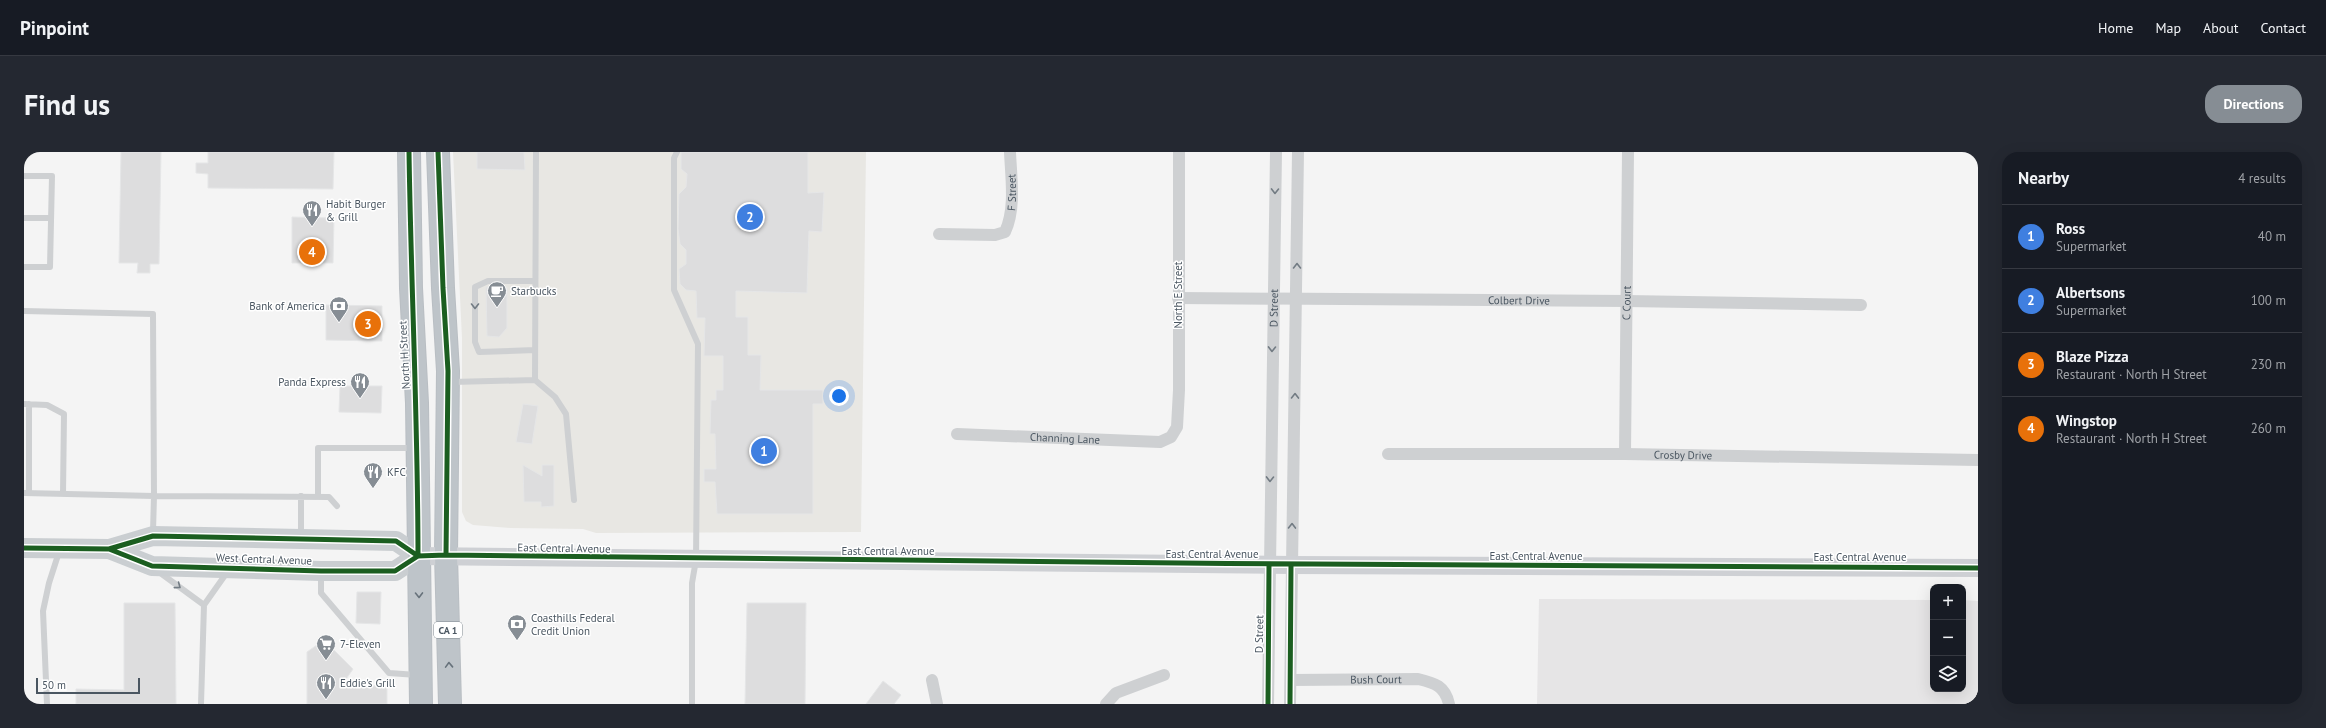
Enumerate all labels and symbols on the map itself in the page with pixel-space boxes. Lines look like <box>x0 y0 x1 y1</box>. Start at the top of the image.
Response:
street label: F Street <box>1004 173 1019 211</box>
one-way arrow <box>1271 188 1279 194</box>
place label: Habit Burger & Grill <box>326 197 386 224</box>
restaurant icon: Habit Burger & Grill <box>301 199 323 227</box>
pin: 2 <box>737 202 763 232</box>
pin: 4 <box>299 237 325 267</box>
street label: North E Street <box>1171 261 1185 328</box>
one-way arrow <box>1293 263 1301 269</box>
cafe icon: Starbucks <box>486 280 508 308</box>
place label: Starbucks <box>511 284 557 298</box>
street label: C Court <box>1619 286 1634 320</box>
street label: D Street <box>1266 289 1281 327</box>
street label: Colbert Drive <box>1488 293 1550 307</box>
bank icon: Bank of America <box>328 295 350 323</box>
place label: Bank of America <box>249 299 325 313</box>
one-way arrow <box>471 303 479 309</box>
pin: 3 <box>355 309 381 339</box>
street label: North H Street <box>395 320 413 390</box>
one-way arrow <box>1268 346 1276 352</box>
restaurant icon: Panda Express <box>349 371 371 399</box>
place label: Panda Express <box>278 375 346 389</box>
your location <box>829 386 849 406</box>
one-way arrow <box>1291 393 1299 399</box>
street label: Channing Lane <box>1030 430 1101 447</box>
pin: 1 <box>751 436 777 466</box>
street label: Crosby Drive <box>1654 447 1713 462</box>
restaurant icon: KFC <box>362 461 384 489</box>
place label: KFC <box>387 465 406 479</box>
one-way arrow <box>1266 476 1274 482</box>
one-way arrow <box>1288 523 1296 529</box>
street label: East Central Avenue <box>517 540 611 556</box>
street label: East Central Avenue <box>841 544 935 558</box>
street label: East Central Avenue <box>1165 547 1259 561</box>
street label: East Central Avenue <box>1489 549 1583 563</box>
street label: West Central Avenue <box>216 550 313 568</box>
street label: East Central Avenue <box>1813 550 1907 564</box>
one-way arrow <box>173 581 180 588</box>
one-way arrow <box>415 592 423 598</box>
place label: Coasthills Federal Credit Union <box>531 611 616 638</box>
bank icon: Coasthills Federal Credit Union <box>506 613 528 641</box>
street label: D Street <box>1252 615 1266 653</box>
road number: CA 1 <box>434 622 462 638</box>
supermarket icon: 7-Eleven <box>315 633 337 661</box>
place label: 7-Eleven <box>340 637 381 651</box>
one-way arrow <box>445 662 453 668</box>
restaurant icon: Eddie's Grill <box>315 672 337 700</box>
street label: Bush Court <box>1350 672 1402 687</box>
scale bar <box>36 676 140 695</box>
place label: Eddie's Grill <box>340 676 396 690</box>

